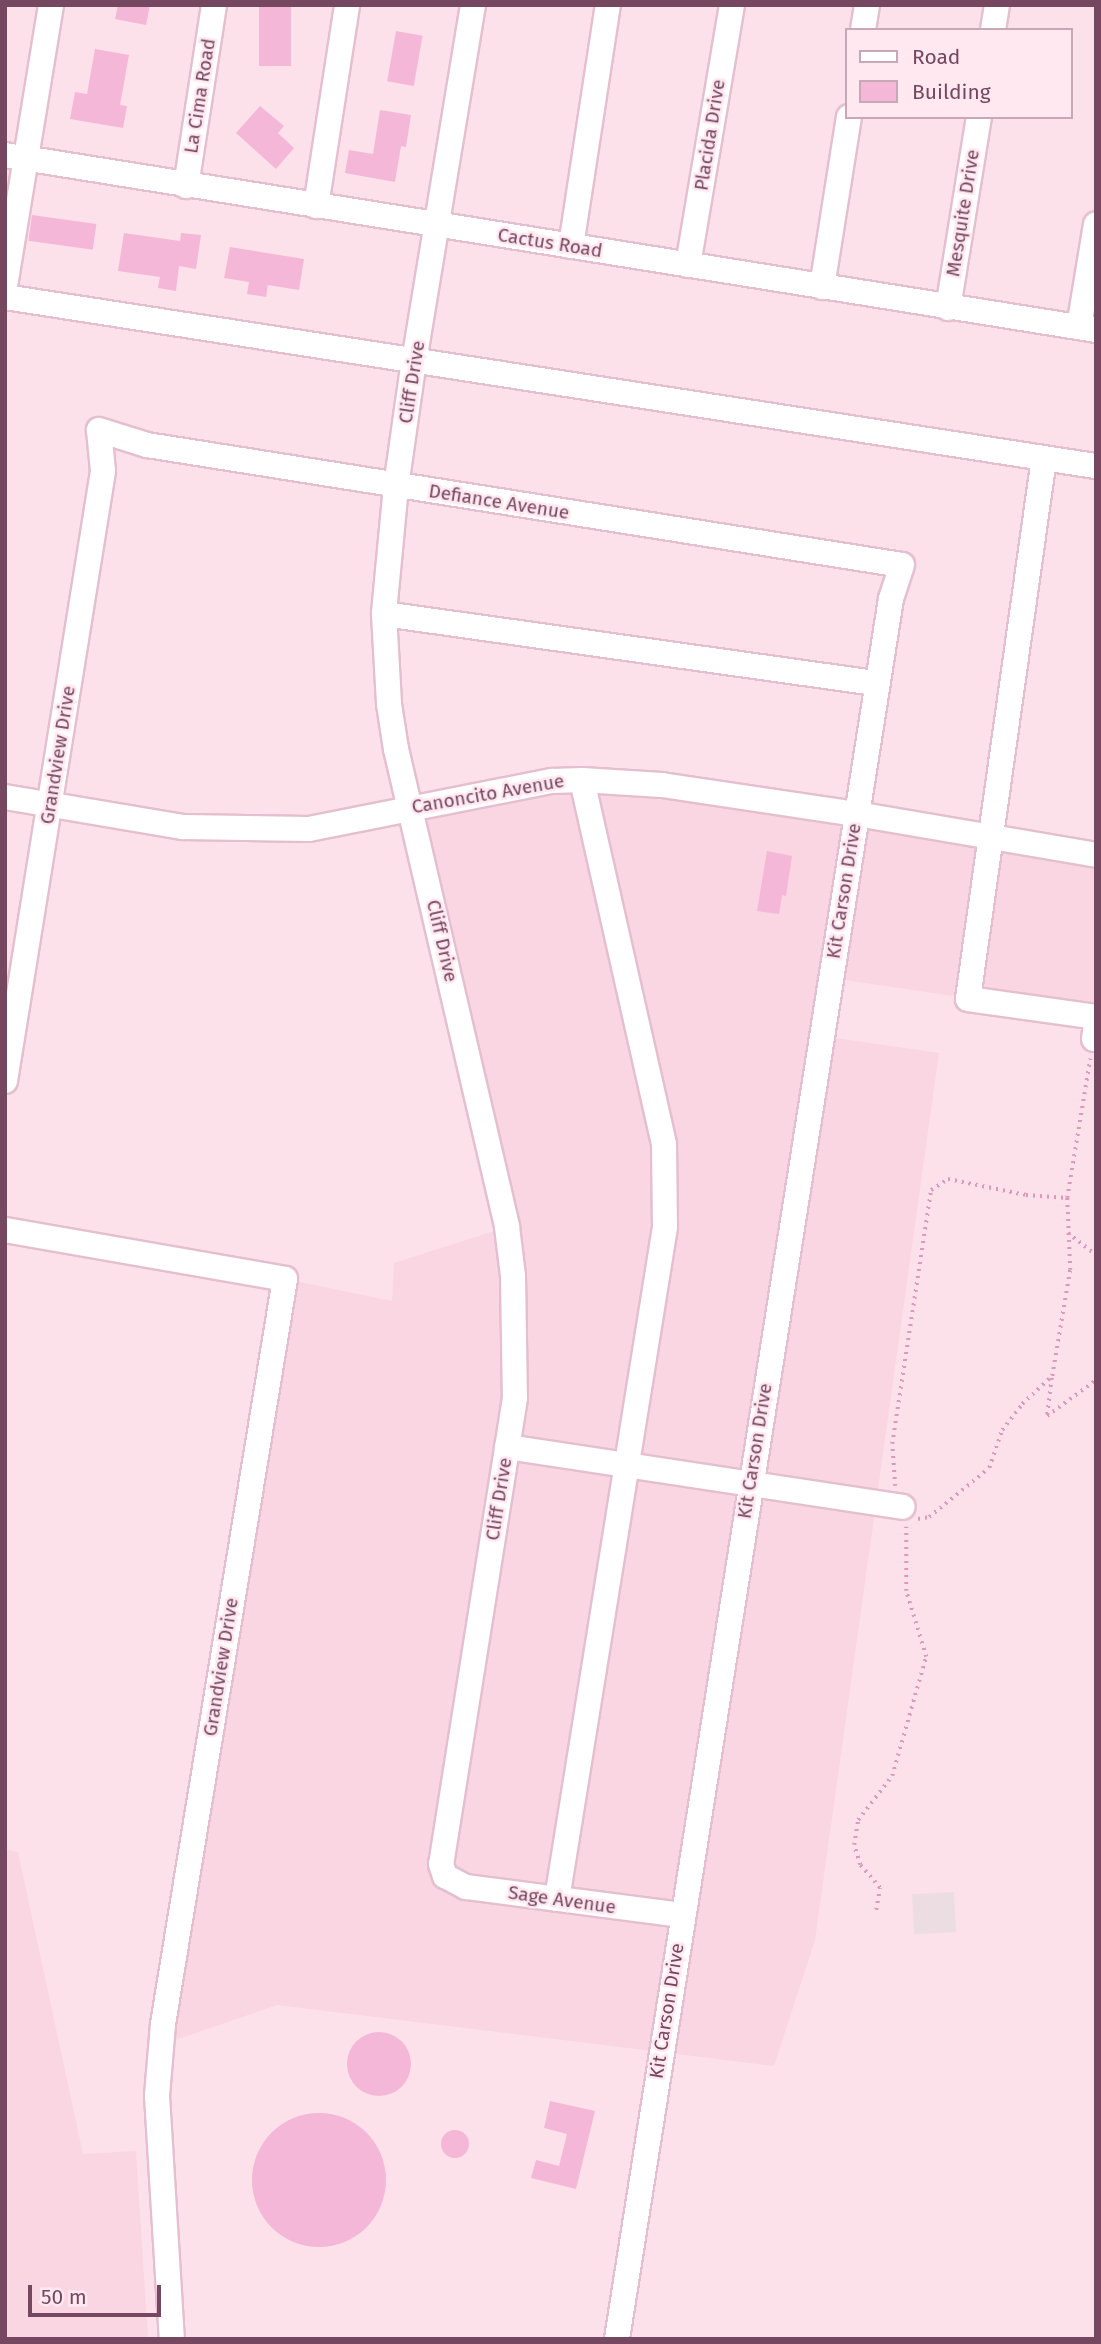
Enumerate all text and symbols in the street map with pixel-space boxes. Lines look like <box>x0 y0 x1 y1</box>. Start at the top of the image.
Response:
legend <box>846 28 1073 119</box>
street label: La Cima Road <box>180 37 220 155</box>
text: Road <box>912 44 960 70</box>
street label: Placida Drive <box>690 78 730 192</box>
text: Building <box>912 79 991 105</box>
street label: Mesquite Drive <box>942 148 984 278</box>
street label: Cactus Road <box>496 223 604 263</box>
street label: Cliff Drive <box>394 339 430 425</box>
street label: Defiance Avenue <box>427 480 571 524</box>
street label: Grandview Drive <box>36 684 80 826</box>
street label: Canoncito Avenue <box>410 769 566 819</box>
street label: Kit Carson Drive <box>822 822 866 960</box>
street label: Cliff Drive <box>421 898 463 984</box>
street label: Kit Carson Drive <box>733 1382 777 1520</box>
street label: Cliff Drive <box>481 1456 517 1542</box>
street label: Grandview Drive <box>199 1596 243 1738</box>
street label: Sage Avenue <box>507 1881 617 1919</box>
street label: Kit Carson Drive <box>645 1942 689 2080</box>
scale bar <box>32 2270 164 2314</box>
text: 50 m <box>41 2284 87 2310</box>

